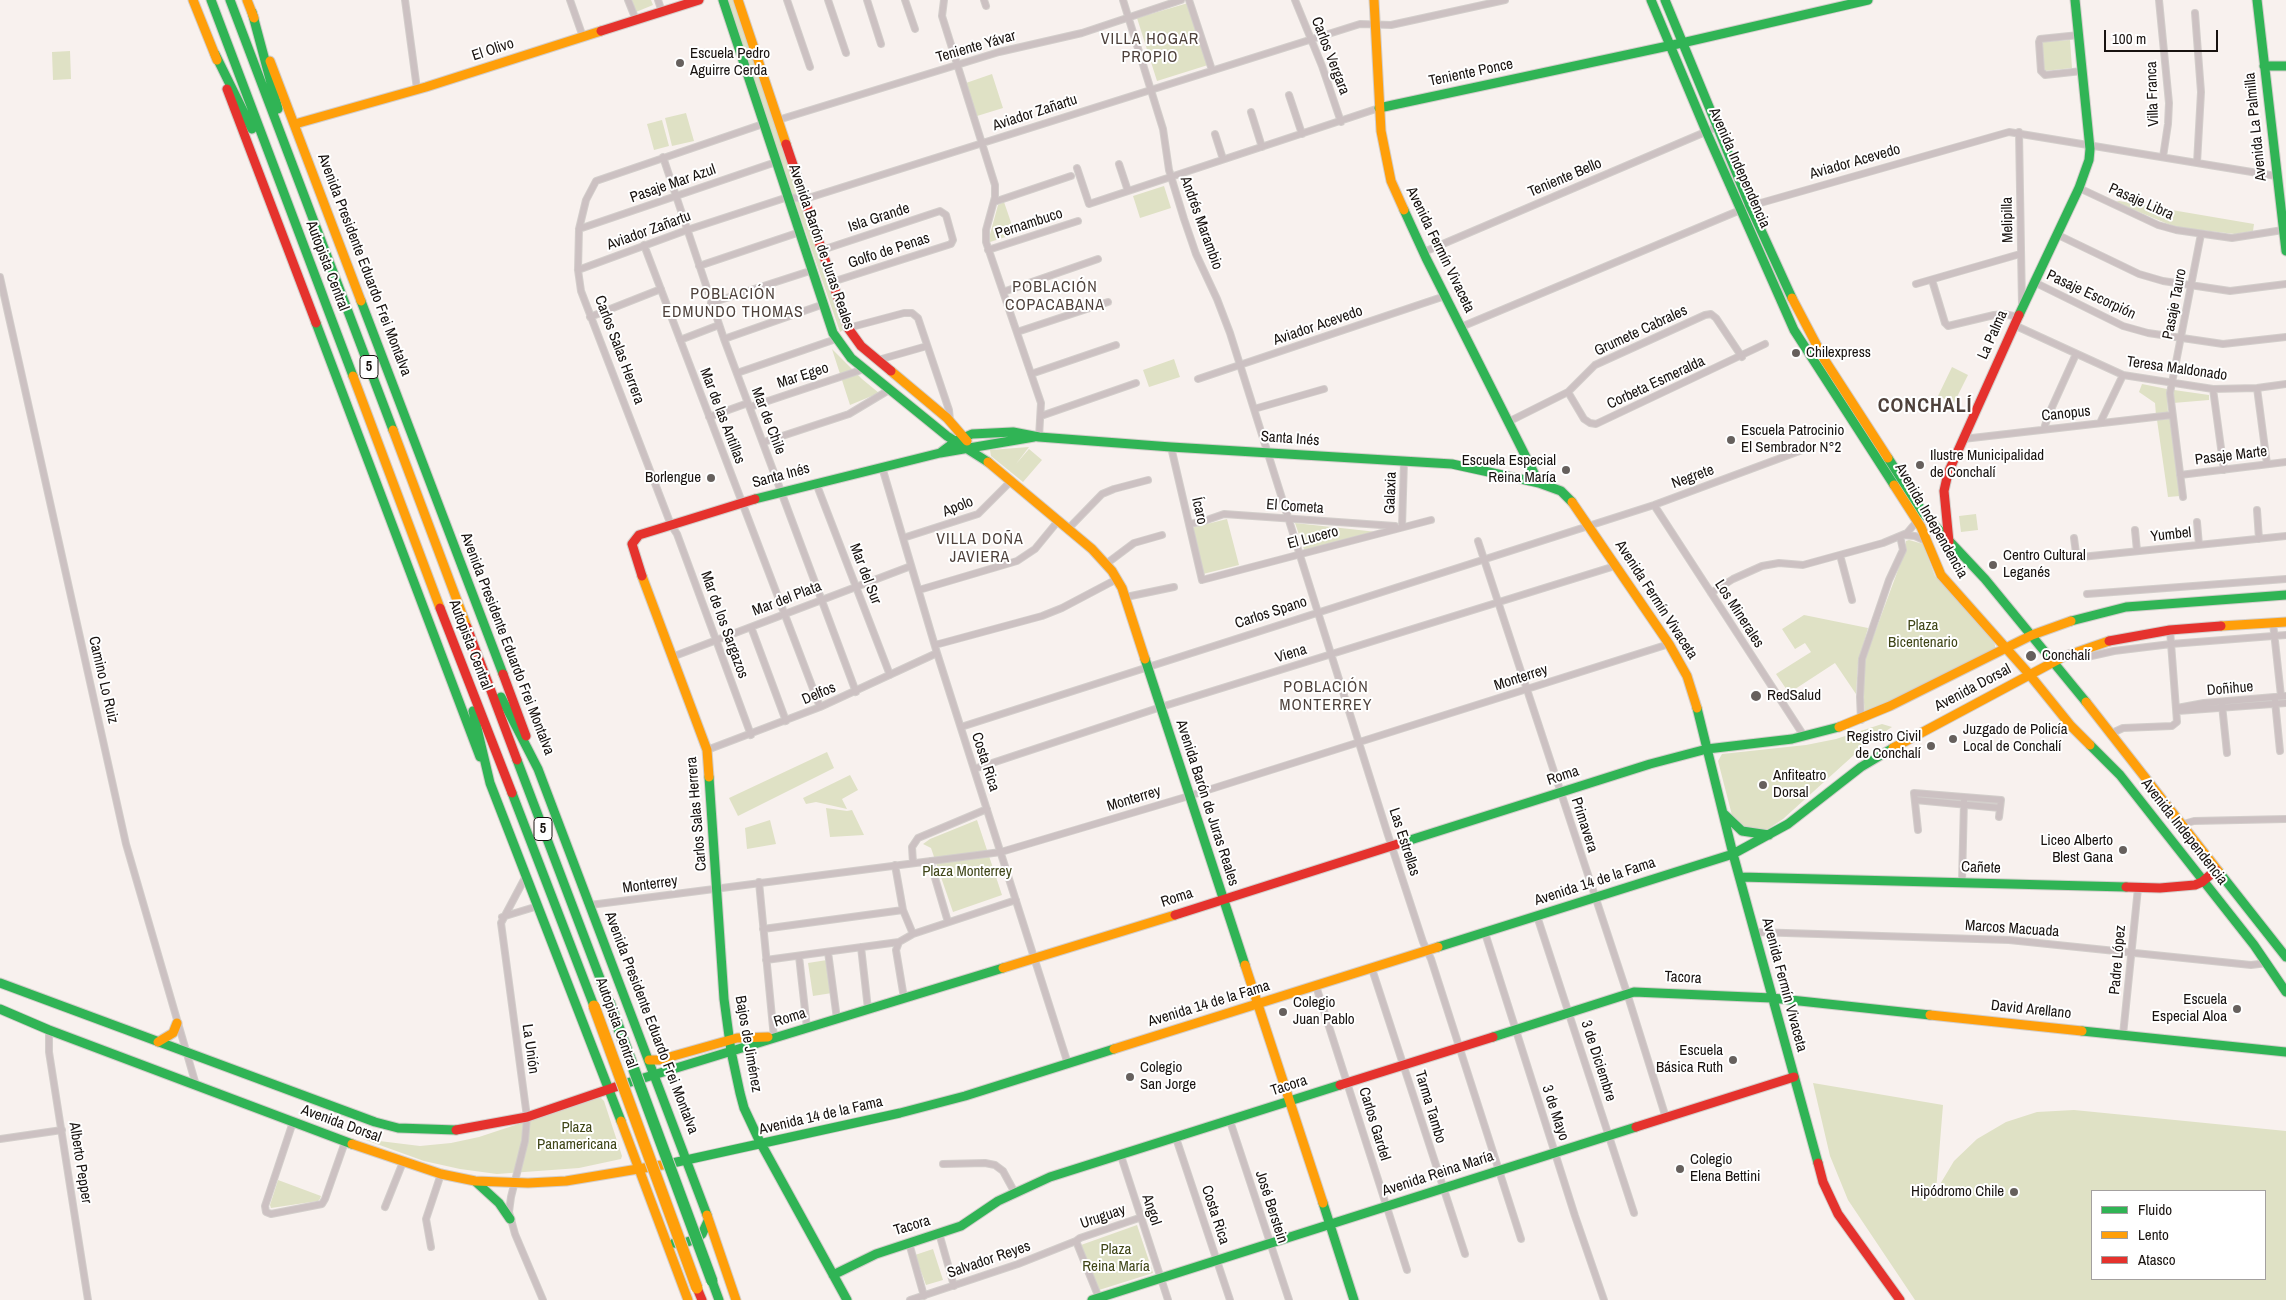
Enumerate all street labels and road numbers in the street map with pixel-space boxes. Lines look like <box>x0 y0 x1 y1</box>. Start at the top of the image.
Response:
street label: Carlos Vergara <box>1307 14 1353 98</box>
street label: Teniente Yávar <box>934 27 1018 67</box>
street label: El Olivo <box>470 35 516 65</box>
street label: Teniente Ponce <box>1427 55 1515 91</box>
street label: Villa Franca <box>2143 61 2163 127</box>
street label: Avenida La Palmilla <box>2241 72 2271 182</box>
street label: Aviador Zañartu <box>990 91 1080 135</box>
street label: Avenida Independencia <box>1704 105 1774 231</box>
street label: Aviador Acevedo <box>1808 140 1902 184</box>
street label: Avenida Presidente Eduardo Frei Montalva <box>313 151 415 379</box>
street label: Teniente Bello <box>1526 154 1604 202</box>
street label: Pasaje Mar Azul <box>628 161 718 207</box>
street label: Avenida Barón de Juras Reales <box>784 162 858 332</box>
street label: Andrés Marambio <box>1176 174 1226 272</box>
street label: Pasaje Libra <box>2106 180 2176 224</box>
street label: Avenida Fermín Vivaceta <box>1402 184 1478 316</box>
street label: Melipilla <box>1999 197 2017 243</box>
street label: Isla Grande <box>846 200 912 236</box>
street label: Pernambuco <box>993 205 1065 243</box>
street label: Aviador Zañartu <box>605 207 693 255</box>
street label: Autopista Central <box>302 218 352 314</box>
street label: Golfo de Penas <box>846 229 932 273</box>
street label: Pasaje Escorpión <box>2044 266 2138 324</box>
street label: Pasaje Tauro <box>2159 267 2191 341</box>
street label: Carlos Salas Herrera <box>590 293 648 407</box>
street label: Aviador Acevedo <box>1271 302 1365 350</box>
street label: Grumete Cabrales <box>1592 302 1690 360</box>
street label: La Palma <box>1974 308 2012 362</box>
street label: Corbeta Esmeralda <box>1604 352 1708 414</box>
street label: Teresa Maldonado <box>2126 353 2228 385</box>
road number: 5 <box>360 356 378 378</box>
street label: Mar Egeo <box>775 359 831 393</box>
street label: Mar de las Antillas <box>695 366 749 466</box>
street label: Mar de Chile <box>747 385 789 457</box>
street label: Canopus <box>2041 402 2091 426</box>
street label: Santa Inés <box>1260 428 1320 450</box>
street label: Pasaje Marte <box>2194 443 2268 469</box>
street label: Santa Inés <box>750 460 812 492</box>
street label: Avenida Independencia <box>1891 460 1971 582</box>
street label: Negrete <box>1669 461 1717 493</box>
street label: Galaxia <box>1381 472 1401 514</box>
street label: Apolo <box>940 493 976 521</box>
street label: Ícaro <box>1187 496 1211 526</box>
street label: El Cometa <box>1266 496 1324 518</box>
street label: El Lucero <box>1286 523 1340 553</box>
street label: Yumbel <box>2150 524 2192 546</box>
street label: Avenida Presidente Eduardo Frei Montalva <box>456 530 558 758</box>
street label: Avenida Fermín Vivaceta <box>1611 537 1701 663</box>
street label: Mar del Sur <box>845 541 885 607</box>
street label: Mar de los Sargazos <box>696 569 752 681</box>
street label: Los Minerales <box>1710 577 1768 651</box>
street label: Mar del Plata <box>750 578 824 620</box>
street label: Carlos Spano <box>1233 593 1309 633</box>
street label: Autopista Central <box>445 597 495 693</box>
street label: Camino Lo Ruiz <box>84 635 122 725</box>
street label: Viena <box>1273 641 1309 667</box>
street label: Avenida Dorsal <box>1932 660 2014 716</box>
street label: Monterrey <box>1492 661 1550 695</box>
street label: Doñihue <box>2206 678 2254 700</box>
street label: Delfos <box>799 679 839 709</box>
street label: Avenida Barón de Juras Reales <box>1172 718 1242 888</box>
street label: Costa Rica <box>967 730 1003 794</box>
street label: Carlos Salas Herrera <box>683 756 711 872</box>
street label: Roma <box>1545 762 1581 790</box>
street label: Avenida Independencia <box>2137 775 2231 889</box>
street label: Monterrey <box>1105 782 1163 816</box>
street label: Primavera <box>1567 795 1601 855</box>
street label: Las Estrellas <box>1385 806 1423 878</box>
road number: 5 <box>534 818 552 841</box>
street label: Avenida 14 de la Fama <box>1532 854 1658 910</box>
street label: Cañete <box>1961 858 2001 878</box>
street label: Monterrey <box>621 872 679 898</box>
street label: Roma <box>1159 884 1195 912</box>
street label: Avenida Presidente Eduardo Frei Montalva <box>600 909 702 1137</box>
street label: Avenida Fermín Vivaceta <box>1757 916 1811 1054</box>
street label: Marcos Macuada <box>1964 917 2060 941</box>
street label: Padre López <box>2106 924 2130 996</box>
street label: Tacora <box>1664 968 1702 988</box>
street label: Autopista Central <box>591 975 641 1071</box>
street label: Avenida 14 de la Fama <box>1146 977 1272 1031</box>
street label: Bajos de Jiménez <box>731 994 765 1094</box>
street label: David Arellano <box>1990 997 2072 1023</box>
street label: Roma <box>772 1005 808 1031</box>
street label: 3 de Diciembre <box>1576 1018 1620 1104</box>
street label: La Unión <box>518 1023 542 1075</box>
street label: Tarma Tambo <box>1410 1069 1450 1145</box>
street label: Tacora <box>1269 1072 1309 1100</box>
street label: 3 de Mayo <box>1538 1083 1572 1143</box>
street label: Carlos Gardel <box>1354 1085 1394 1163</box>
street label: Avenida 14 de la Fama <box>757 1093 885 1139</box>
street label: Avenida Dorsal <box>299 1101 383 1147</box>
street label: Alberto Pepper <box>65 1121 95 1205</box>
street label: Avenida Reina María <box>1380 1148 1496 1200</box>
street label: José Berstein <box>1251 1168 1291 1246</box>
street label: Costa Rica <box>1197 1183 1233 1247</box>
street label: Angol <box>1138 1192 1164 1228</box>
street label: Uruguay <box>1078 1201 1128 1233</box>
street label: Tacora <box>892 1212 932 1240</box>
street label: Salvador Reyes <box>945 1237 1033 1283</box>

